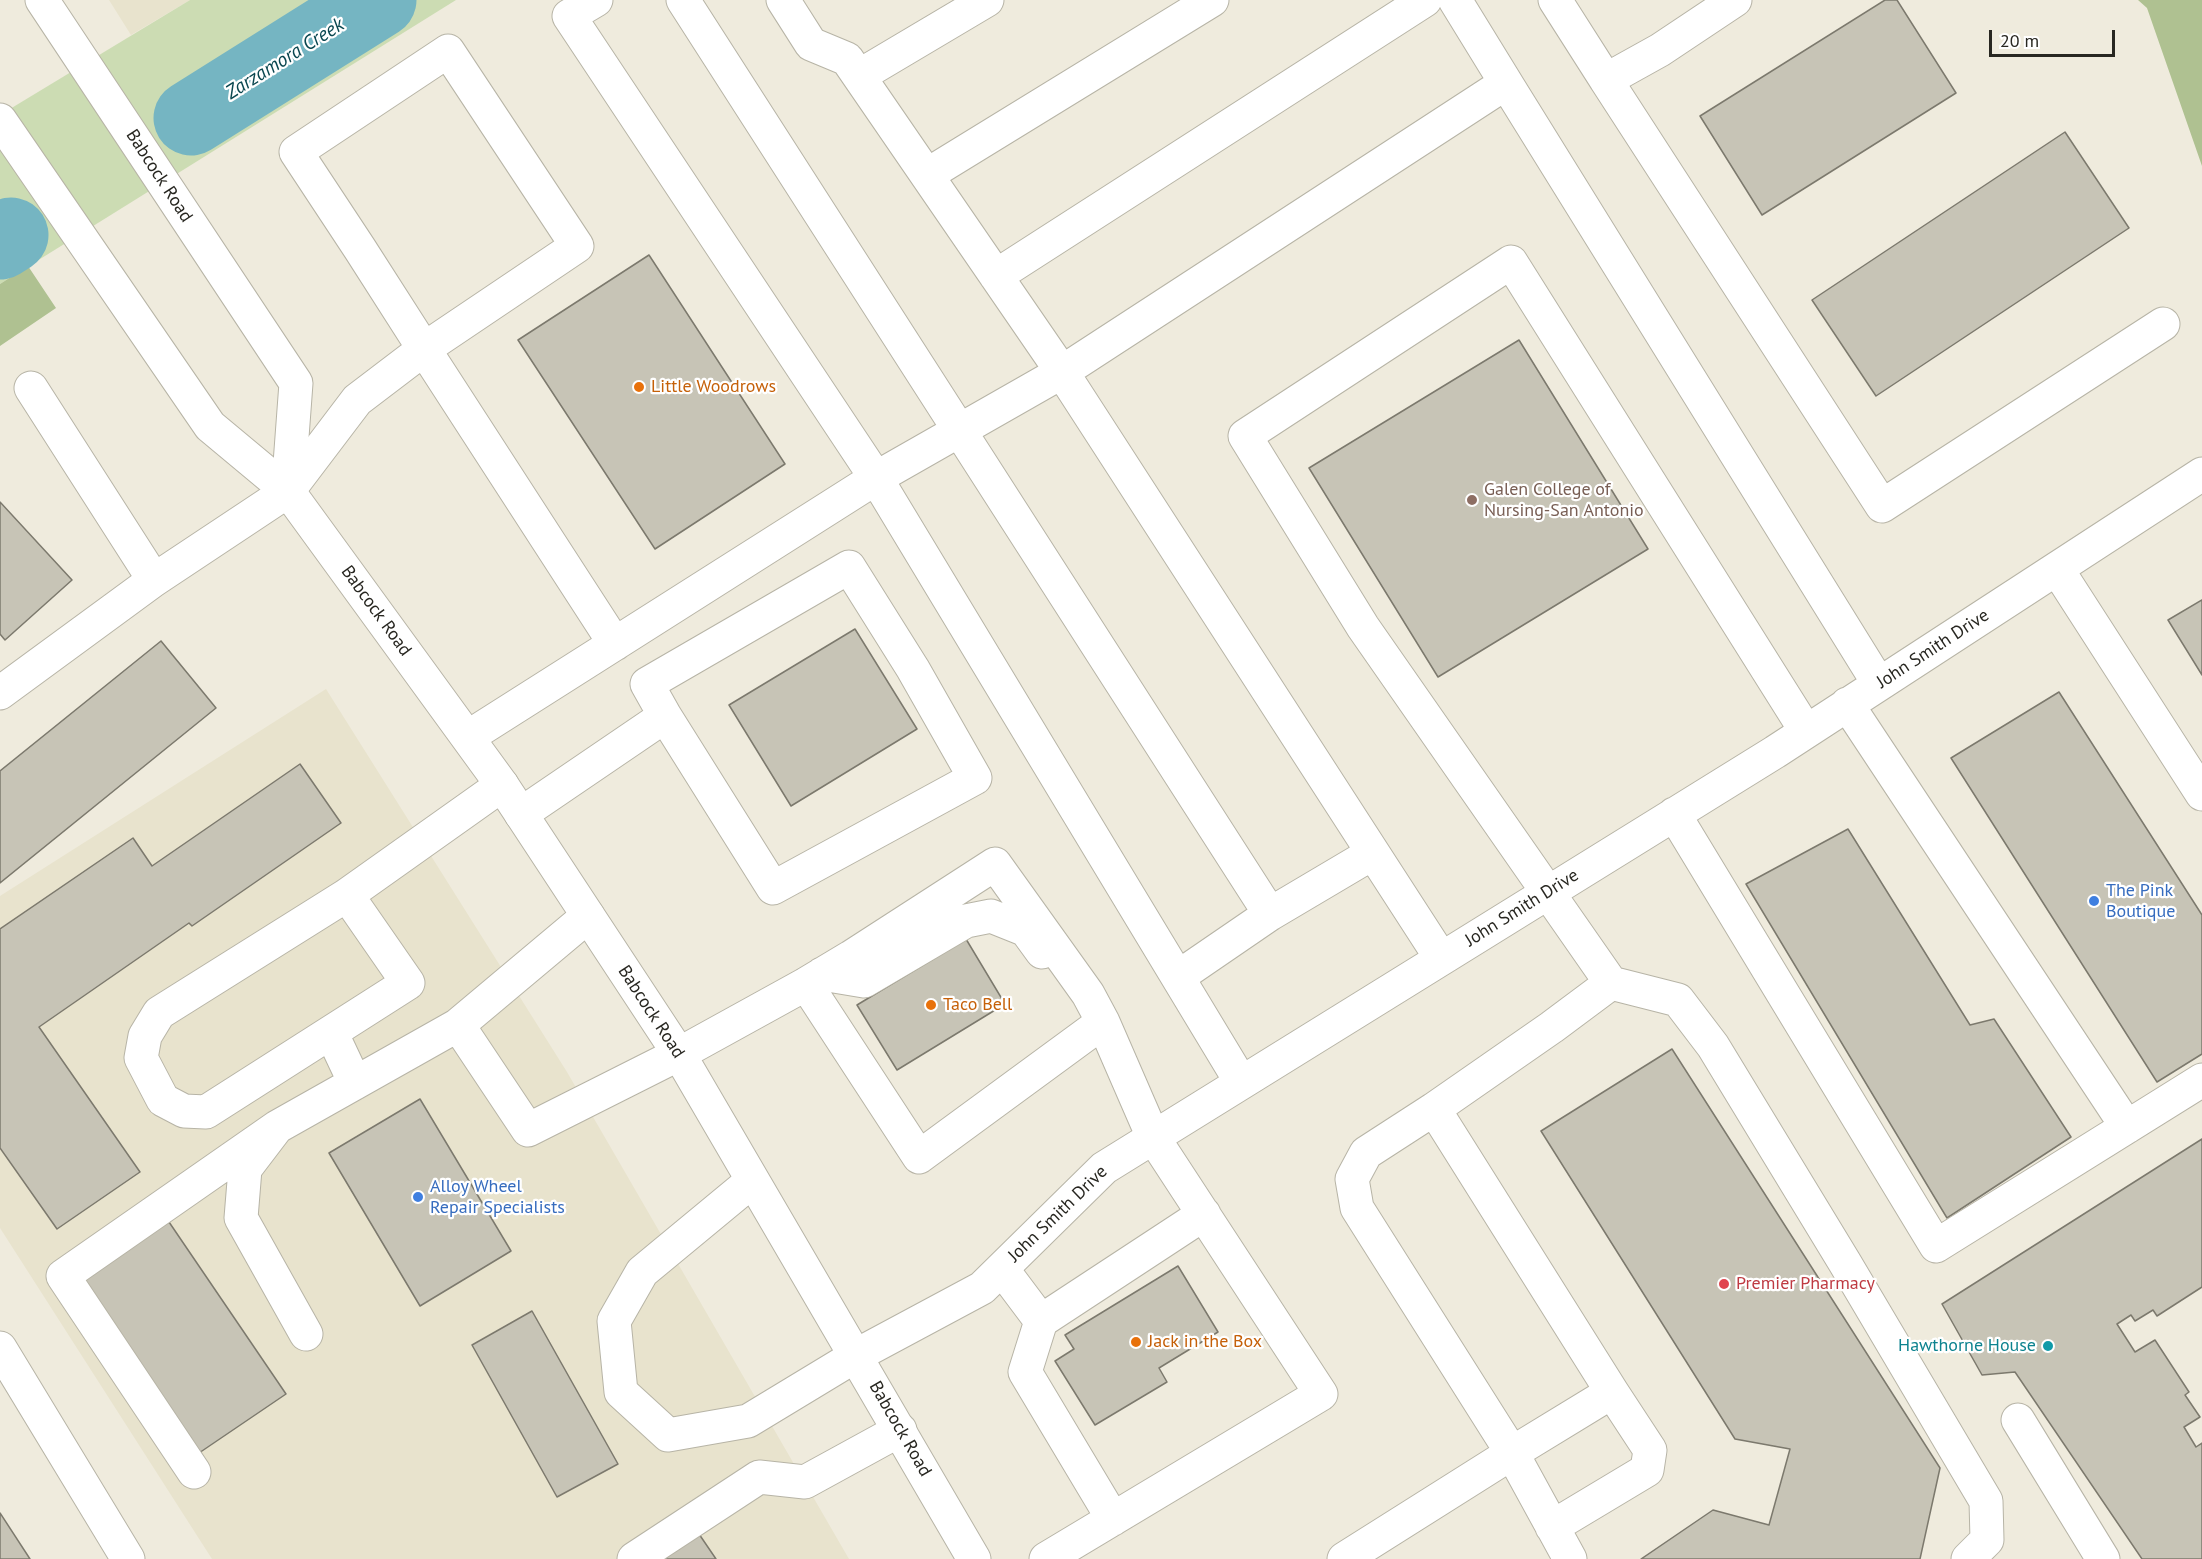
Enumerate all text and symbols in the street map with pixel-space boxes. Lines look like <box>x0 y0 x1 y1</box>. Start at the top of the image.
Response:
water label: Zarzamora Creek <box>221 13 349 105</box>
scale bar <box>1992 18 2118 56</box>
text: 20 m <box>2000 29 2039 52</box>
street label: Babcock Road <box>121 126 197 226</box>
place label: Little Woodrows <box>651 376 776 398</box>
marker: Little Woodrows <box>632 380 646 394</box>
place label: Galen College of Nursing-San Antonio <box>1484 479 1644 522</box>
marker: Galen College of Nursing-San Antonio <box>1465 493 1479 507</box>
street label: Babcock Road <box>336 562 416 660</box>
street label: John Smith Drive <box>1873 605 1993 693</box>
street label: John Smith Drive <box>1461 865 1583 951</box>
place label: The Pink Boutique <box>2106 880 2175 922</box>
marker: The Pink Boutique <box>2087 894 2101 908</box>
street label: Babcock Road <box>613 962 689 1062</box>
place label: Taco Bell <box>943 994 1012 1016</box>
marker: Taco Bell <box>924 998 938 1012</box>
street label: John Smith Drive <box>1004 1161 1112 1267</box>
place label: Alloy Wheel Repair Specialists <box>430 1176 565 1218</box>
marker: Alloy Wheel Repair Specialists <box>411 1190 425 1204</box>
place label: Premier Pharmacy <box>1736 1273 1875 1295</box>
marker: Premier Pharmacy <box>1717 1277 1731 1291</box>
place label: Jack in the Box <box>1148 1331 1262 1353</box>
marker: Jack in the Box <box>1129 1335 1143 1349</box>
place label: Hawthorne House <box>1898 1335 2036 1357</box>
marker: Hawthorne House <box>2041 1339 2055 1353</box>
street label: Babcock Road <box>864 1378 936 1480</box>

